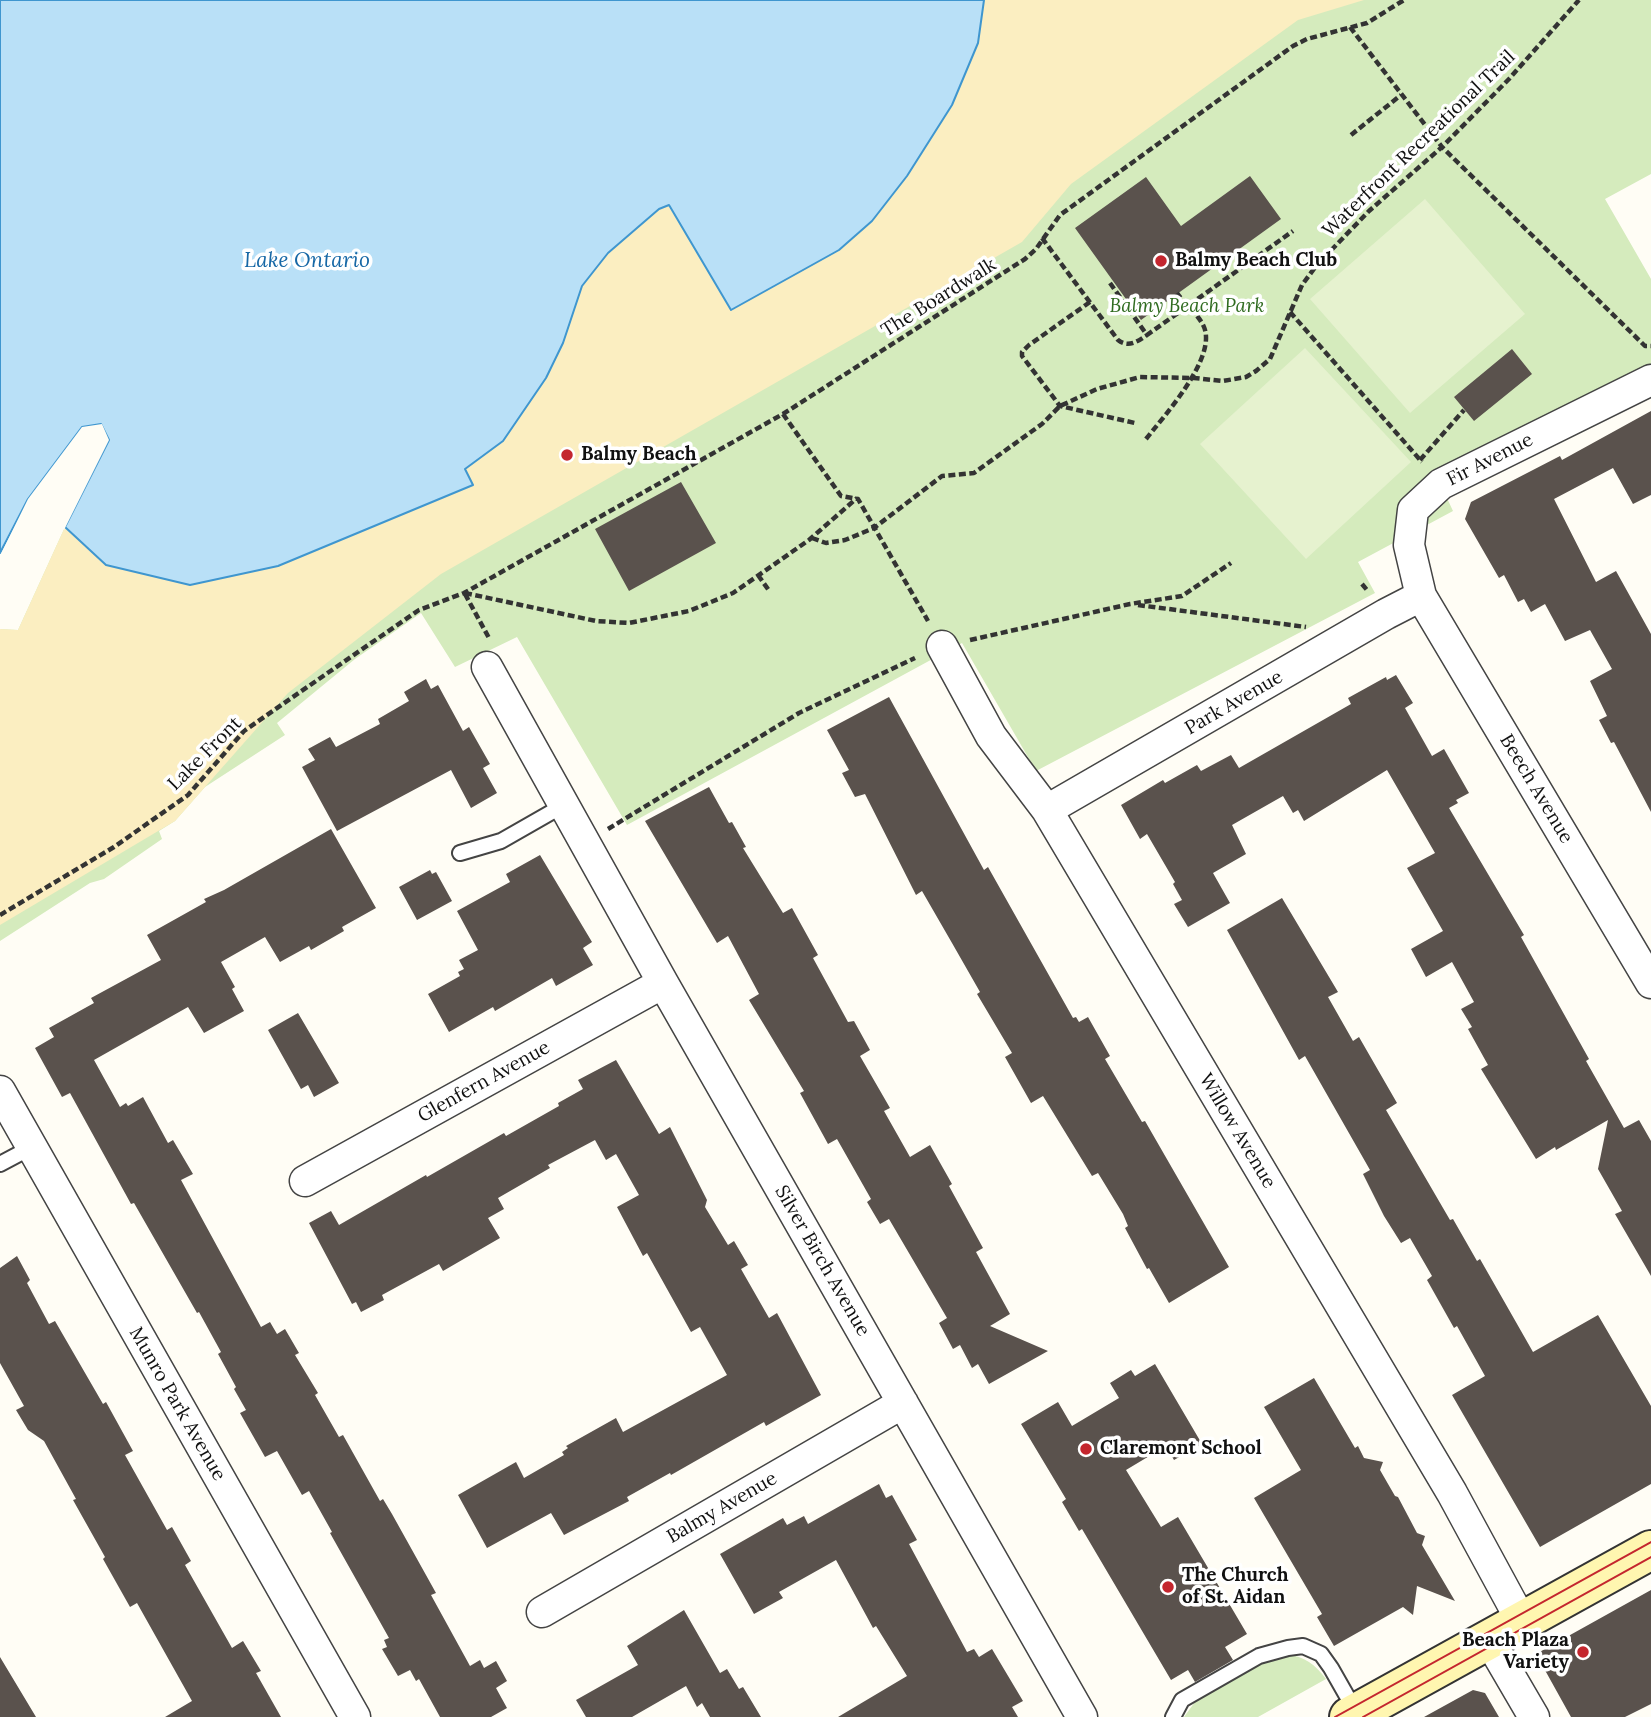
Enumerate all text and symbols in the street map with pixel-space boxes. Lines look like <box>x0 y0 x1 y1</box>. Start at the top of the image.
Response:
street label: Waterfront Recreational Trail <box>1318 46 1520 242</box>
water label: Lake Ontario <box>244 248 370 274</box>
place label: Balmy Beach Club <box>1175 250 1337 272</box>
marker: Balmy Beach Club <box>1153 253 1169 269</box>
street label: The Boardwalk <box>877 254 1001 342</box>
park label: Balmy Beach Park <box>1110 296 1264 318</box>
street label: Fir Avenue <box>1443 429 1537 491</box>
place label: Balmy Beach <box>581 444 696 466</box>
marker: Balmy Beach <box>559 447 575 463</box>
street label: Park Avenue <box>1181 666 1287 740</box>
street label: Lake Front <box>163 712 247 796</box>
street label: Beech Avenue <box>1495 730 1577 848</box>
street label: Glenfern Avenue <box>414 1036 554 1128</box>
street label: Willow Avenue <box>1194 1069 1280 1193</box>
street label: Silver Birch Avenue <box>770 1182 874 1340</box>
street label: Munro Park Avenue <box>124 1323 230 1485</box>
place label: Claremont School <box>1100 1438 1262 1460</box>
marker: Claremont School <box>1078 1441 1094 1457</box>
street label: Balmy Avenue <box>663 1467 781 1549</box>
place label: The Church of St. Aidan <box>1182 1565 1288 1609</box>
marker: The Church of St. Aidan <box>1160 1579 1176 1595</box>
place label: Beach Plaza Variety <box>1462 1630 1569 1674</box>
marker: Beach Plaza Variety <box>1575 1644 1591 1660</box>

